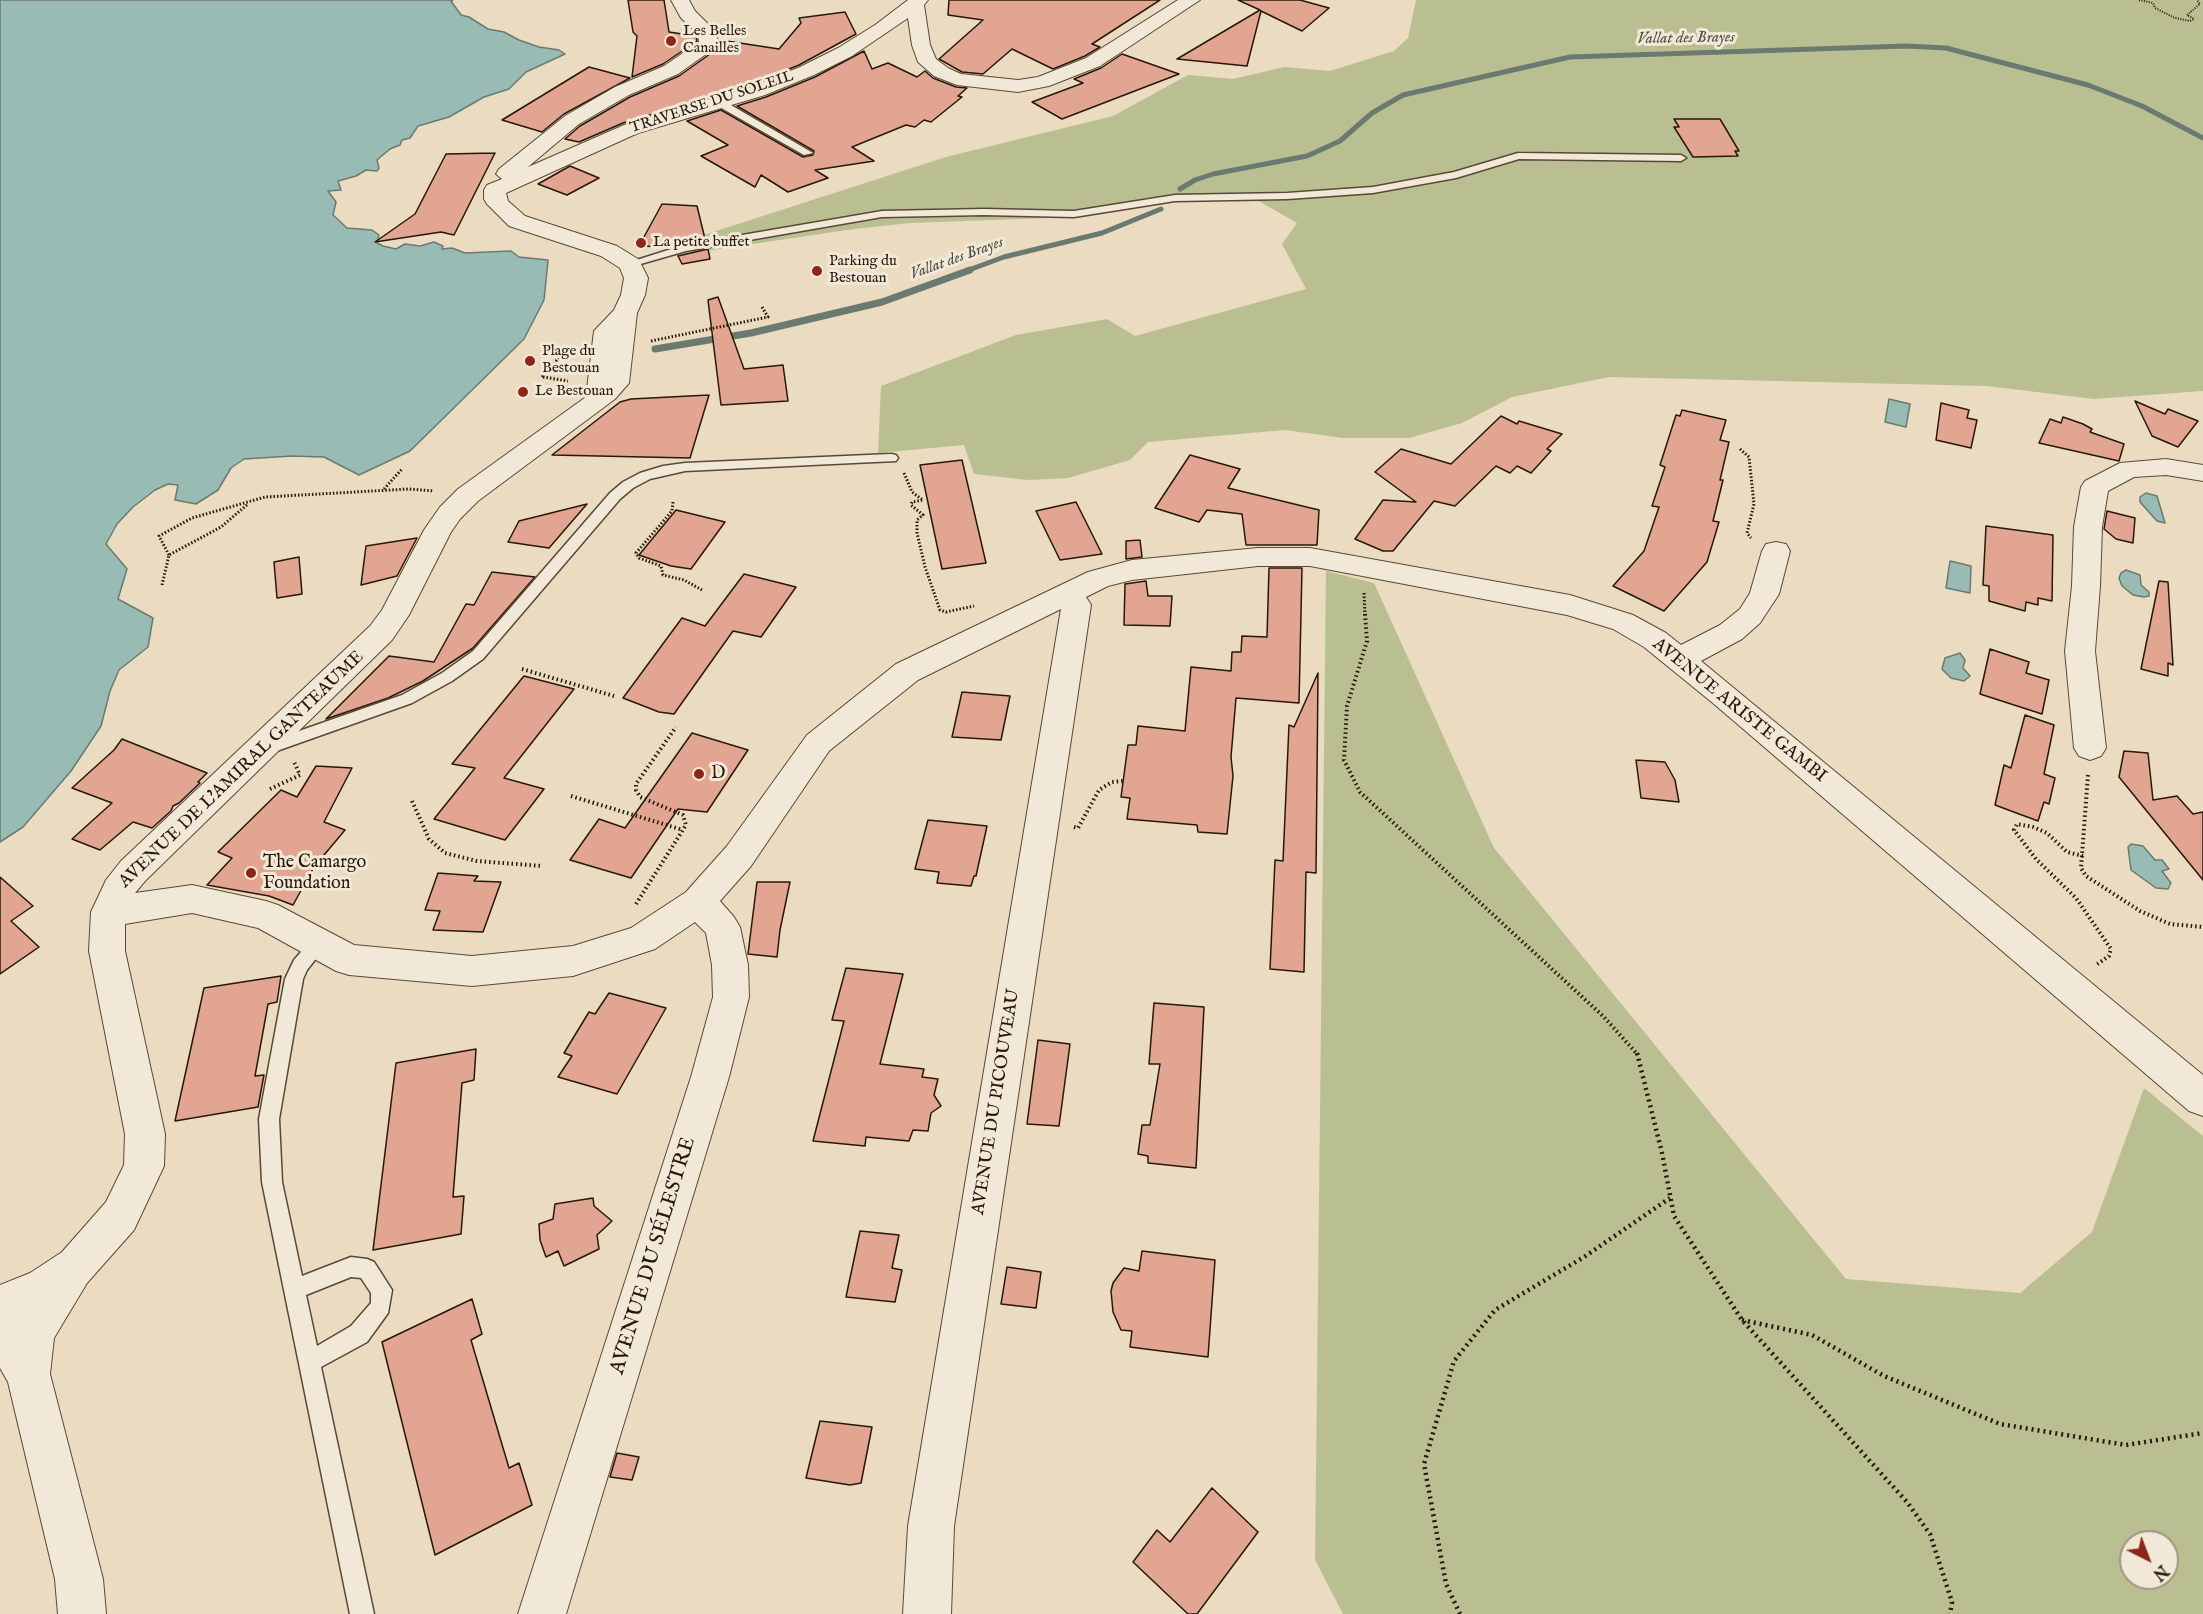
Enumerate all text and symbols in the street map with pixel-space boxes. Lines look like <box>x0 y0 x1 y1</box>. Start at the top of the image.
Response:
place label: Les Belles Canailles <box>683 23 746 58</box>
water label: Vallat des Brayes <box>1637 29 1735 49</box>
marker: Les Belles Canailles <box>664 34 678 48</box>
street label: TRAVERSE DU SOLEIL <box>628 68 796 138</box>
water label: Vallat des Brayes <box>908 233 1006 285</box>
place label: La petite buffet <box>653 234 750 252</box>
marker: La petite buffet <box>634 236 648 250</box>
place label: Parking du Bestouan <box>829 253 897 288</box>
marker: Parking du Bestouan <box>810 264 824 278</box>
place label: Plage du Bestouan <box>542 343 599 378</box>
marker: Plage du Bestouan <box>523 354 537 368</box>
place label: Le Bestouan <box>535 383 613 401</box>
marker: Le Bestouan <box>516 385 530 399</box>
street label: AVENUE ARISTE GAMBI <box>1648 634 1830 788</box>
street label: AVENUE DE L'AMIRAL GANTEAUME <box>115 647 369 893</box>
place label: D <box>711 763 725 785</box>
marker: D <box>692 767 706 781</box>
place label: The Camargo Foundation <box>263 852 366 894</box>
marker: The Camargo Foundation <box>244 866 258 880</box>
street label: AVENUE DU PICOUVEAU <box>969 988 1025 1216</box>
street label: AVENUE DU SÉLESTRE <box>606 1134 702 1378</box>
north arrow <box>2119 1530 2179 1590</box>
text: N <box>2148 1560 2172 1584</box>

